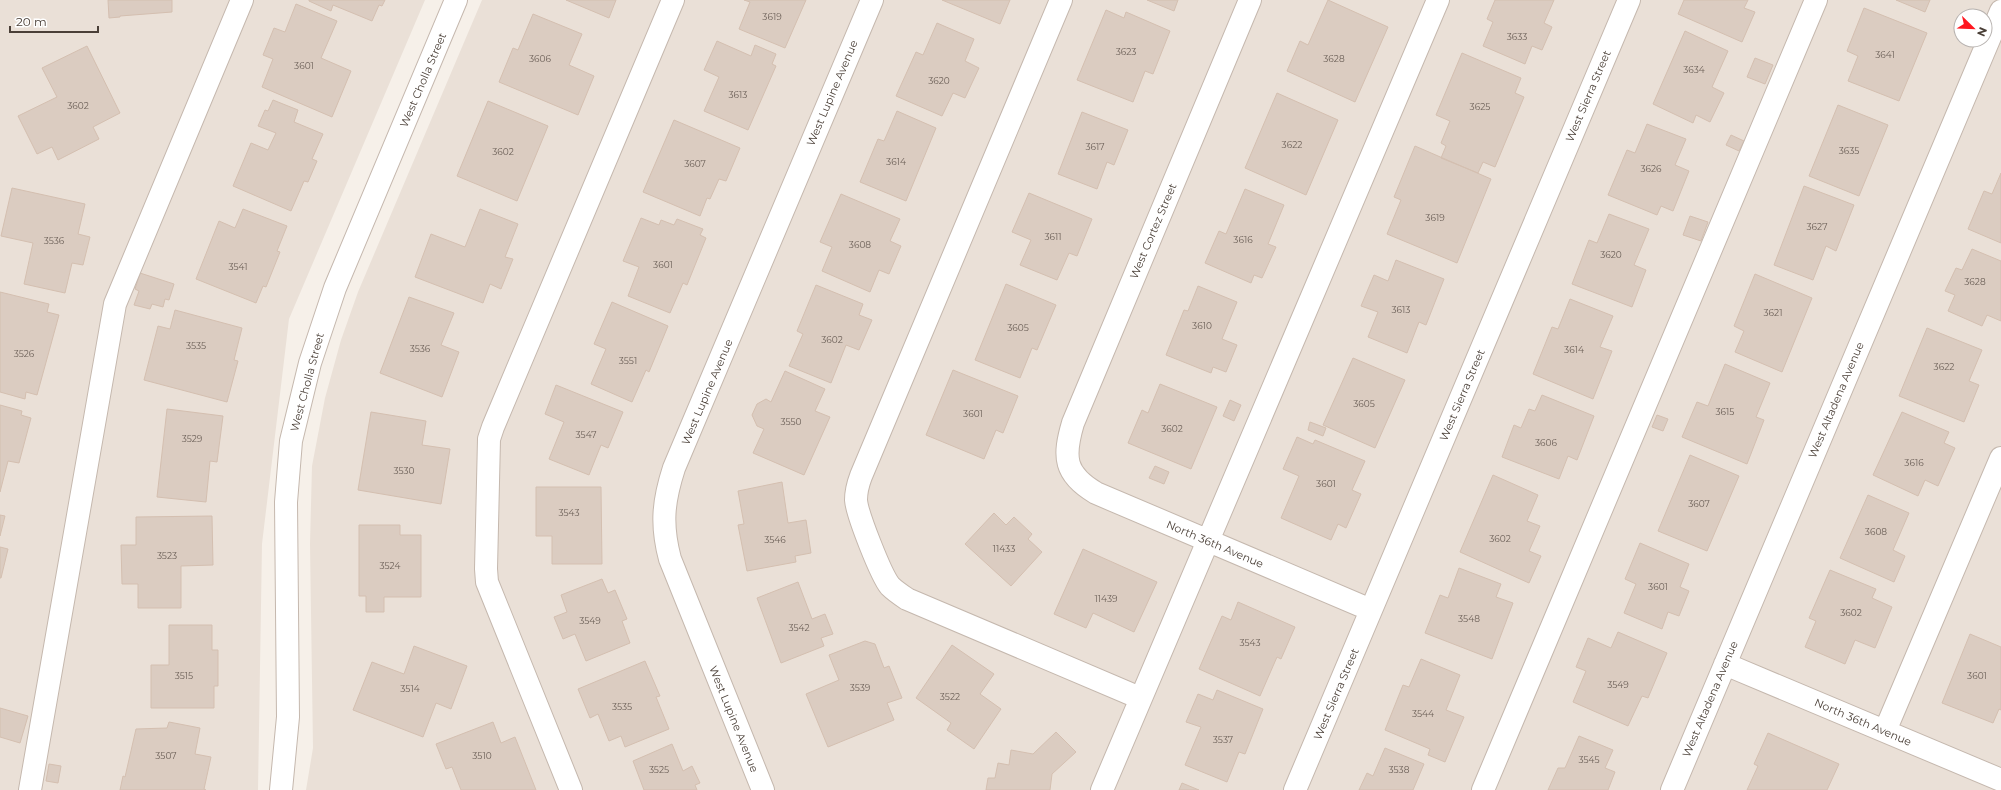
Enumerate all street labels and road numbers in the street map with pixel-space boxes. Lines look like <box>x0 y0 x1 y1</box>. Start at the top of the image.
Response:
street label: West Cholla Street <box>397 30 450 130</box>
street label: West Lupine Avenue <box>803 38 861 148</box>
street label: West Sierra Street <box>1562 48 1614 144</box>
street label: West Cortez Street <box>1127 181 1180 281</box>
street label: West Cholla Street <box>287 331 327 433</box>
street label: West Lupine Avenue <box>678 337 736 447</box>
street label: West Altadena Avenue <box>1805 339 1867 460</box>
street label: West Sierra Street <box>1436 347 1488 443</box>
street label: North 36th Avenue <box>1164 517 1266 571</box>
street label: West Altadena Avenue <box>1679 638 1741 759</box>
street label: West Sierra Street <box>1310 646 1362 742</box>
street label: West Lupine Avenue <box>706 664 762 775</box>
street label: North 36th Avenue <box>1812 695 1914 749</box>

